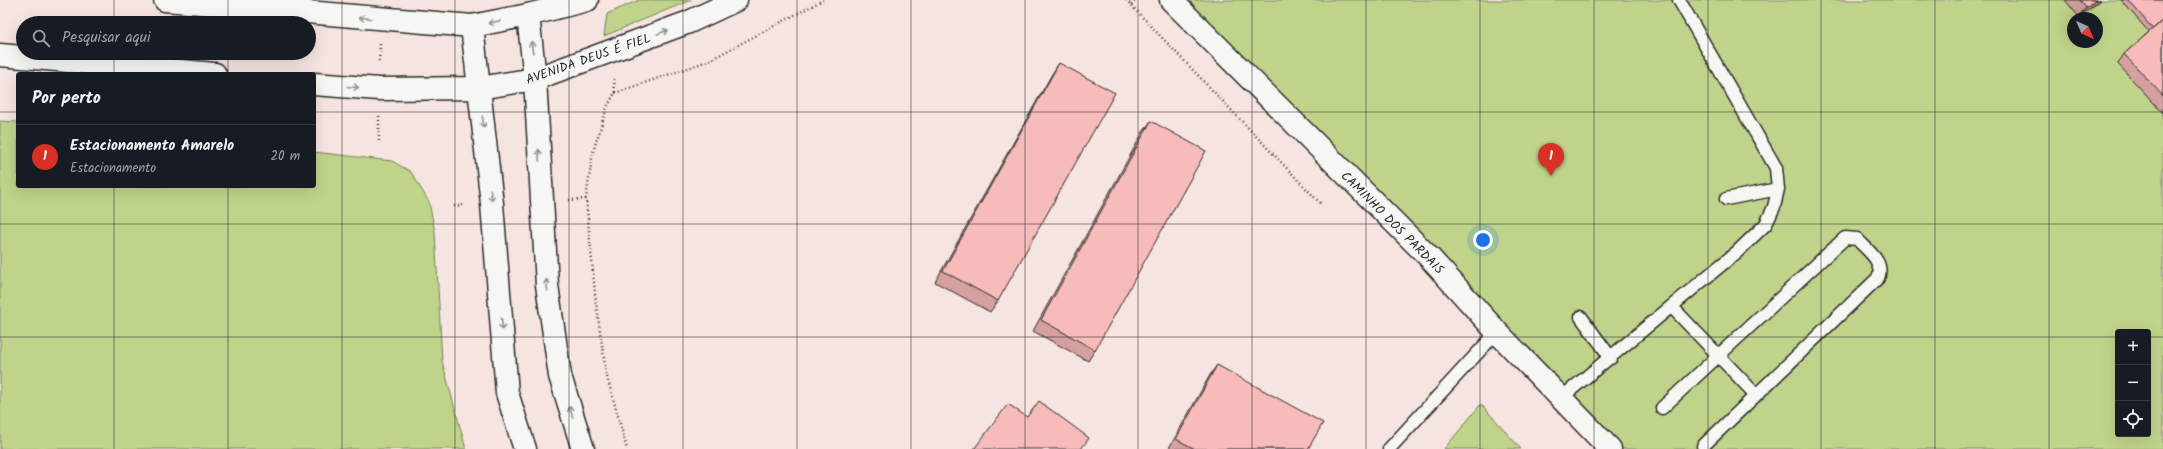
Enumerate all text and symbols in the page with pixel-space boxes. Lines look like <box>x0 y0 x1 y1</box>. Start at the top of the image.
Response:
north arrow <box>2067 12 2103 48</box>
one-way arrow <box>359 14 372 21</box>
search box <box>16 16 316 60</box>
one-way arrow <box>488 18 501 26</box>
text: Pesquisar aqui <box>62 26 151 50</box>
icon: search <box>30 27 52 49</box>
one-way arrow <box>657 27 669 35</box>
street label: AVENIDA DEUS É FIEL <box>523 28 654 91</box>
one-way arrow <box>528 41 535 54</box>
one-way arrow <box>346 83 359 91</box>
text: Por perto <box>32 85 101 112</box>
one-way arrow <box>479 115 486 128</box>
text: Estacionamento Amarelo <box>70 134 234 158</box>
pin: 1 <box>1538 143 1564 176</box>
text: 1 <box>43 146 47 167</box>
text: 20 m <box>270 146 300 167</box>
one-way arrow <box>536 149 543 162</box>
text: Estacionamento <box>70 158 156 179</box>
street label: CAMINHO DOS PARDAIS <box>1335 167 1449 280</box>
one-way arrow <box>487 188 495 201</box>
your location <box>1473 230 1493 250</box>
one-way arrow <box>543 278 550 291</box>
one-way arrow <box>498 317 505 330</box>
map controls <box>2115 329 2151 437</box>
button: + <box>2115 329 2151 365</box>
button: − <box>2115 365 2151 401</box>
button: locate <box>2115 401 2151 437</box>
one-way arrow <box>567 406 574 419</box>

